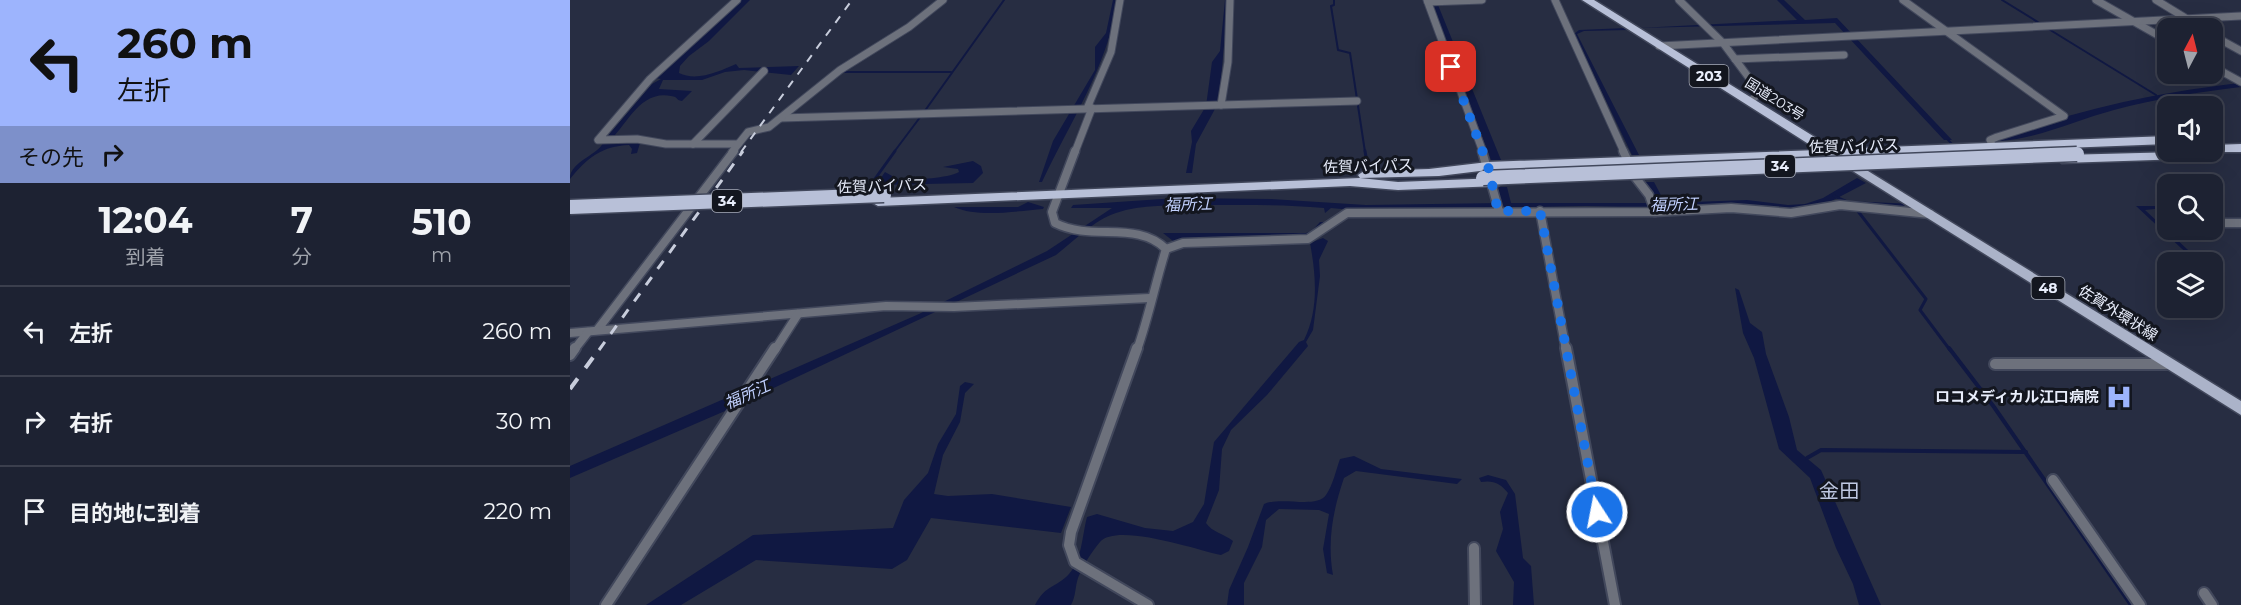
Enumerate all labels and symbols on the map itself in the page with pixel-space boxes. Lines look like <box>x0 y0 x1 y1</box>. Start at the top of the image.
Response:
north arrow <box>2157 18 2223 84</box>
pin <box>1425 41 1476 92</box>
road number: 203 <box>1690 65 1728 87</box>
street label: 国道203号 <box>1742 74 1808 124</box>
street label: 佐賀バイパス <box>1809 134 1899 157</box>
street label: 佐賀バイパス <box>1323 154 1413 177</box>
road number: 34 <box>1765 155 1795 177</box>
street label: 佐賀バイパス <box>837 174 927 197</box>
road number: 34 <box>712 190 742 212</box>
water label: 福所江 <box>1164 194 1214 215</box>
water label: 福所江 <box>1650 195 1700 214</box>
road number: 48 <box>2032 277 2064 299</box>
street label: 佐賀外環状線 <box>2075 281 2161 344</box>
water label: 福所江 <box>721 375 775 413</box>
hospital icon: ロコメディカル江口病院 <box>2104 382 2134 412</box>
place label: ロコメディカル江口病院 <box>1935 387 2099 406</box>
district label: 金田 <box>1819 479 1859 503</box>
position arrow <box>1565 480 1629 544</box>

